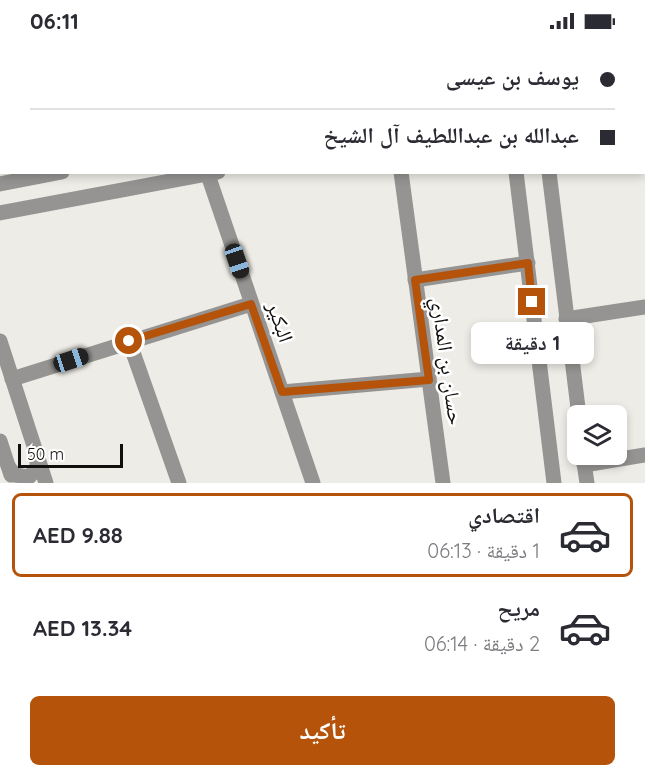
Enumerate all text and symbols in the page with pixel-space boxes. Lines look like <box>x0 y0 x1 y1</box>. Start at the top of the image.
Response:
text: 06:11 <box>30 7 79 35</box>
text: يوسف بن عيسى <box>446 63 579 91</box>
text: عبدالله بن عبداللطيف آل الشيخ <box>323 121 579 149</box>
car <box>223 241 251 281</box>
route end <box>518 288 545 315</box>
street label: حسان بن المداري <box>422 295 470 427</box>
street label: البكير <box>262 297 300 345</box>
callout: 1 دقيقة <box>470 323 594 365</box>
route start <box>115 327 142 354</box>
text: 1 دقيقة <box>505 330 560 355</box>
car <box>51 346 91 374</box>
map controls <box>567 405 627 465</box>
button: layers <box>567 405 627 465</box>
scale bar <box>18 441 123 468</box>
text: 50 m <box>27 444 64 464</box>
text: اقتصادي <box>468 501 540 529</box>
icon: car <box>558 508 612 562</box>
text: AED 9.88 <box>33 521 123 549</box>
text: 1 دقيقة · 06:13 <box>427 538 540 563</box>
text: مريح <box>497 594 540 622</box>
icon: car <box>558 601 612 655</box>
text: AED 13.34 <box>33 614 132 642</box>
text: 2 دقيقة · 06:14 <box>424 631 540 656</box>
button: تأكيد <box>30 696 615 765</box>

